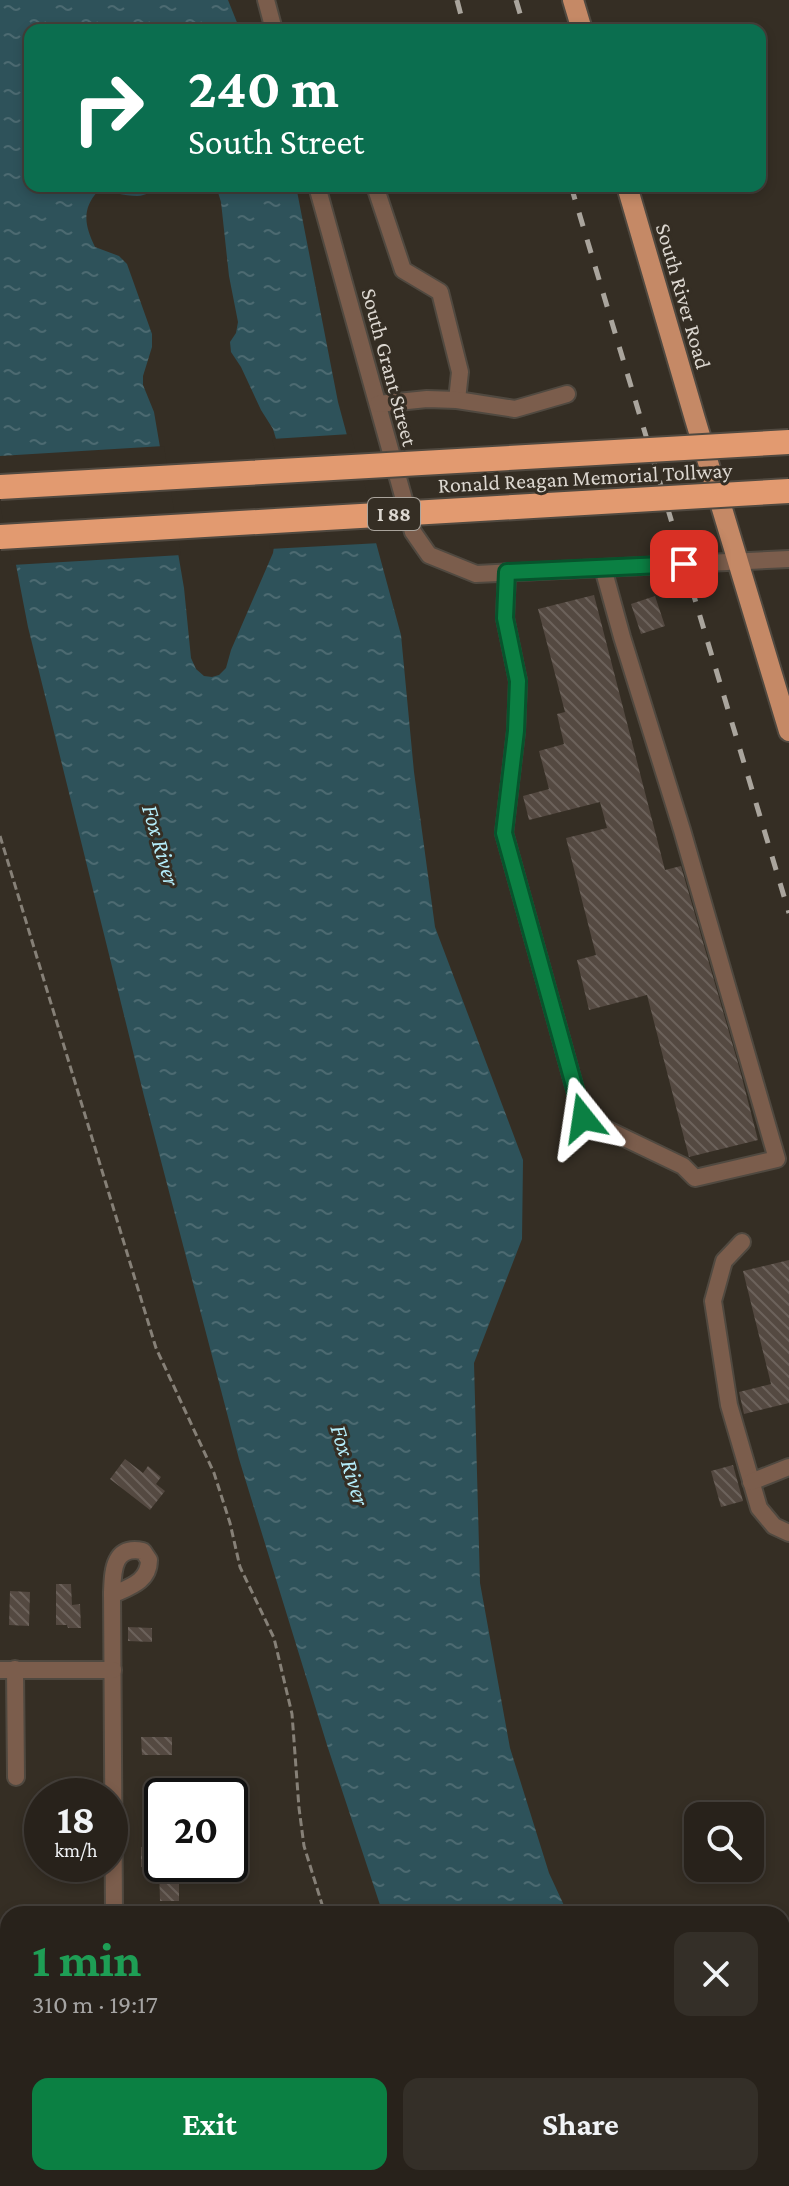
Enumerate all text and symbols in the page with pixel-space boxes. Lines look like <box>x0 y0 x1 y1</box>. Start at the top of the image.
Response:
icon: right <box>56 56 160 160</box>
text: 240 m <box>188 57 339 119</box>
text: South Street <box>188 122 364 162</box>
street label: South River Road <box>651 221 716 372</box>
street label: South Grant Street <box>356 285 423 449</box>
street label: Ronald Reagan Memorial Tollway <box>437 457 734 498</box>
road number: I 88 <box>368 498 420 530</box>
pin <box>650 530 718 598</box>
icon: arrive <box>662 542 706 586</box>
water label: Fox River <box>137 801 186 889</box>
position arrow <box>541 1076 625 1160</box>
water label: Fox River <box>325 1421 376 1509</box>
speed limit sign: 20 <box>144 1778 248 1882</box>
text: 18 <box>57 1797 95 1842</box>
map controls <box>684 1802 764 1882</box>
button: search <box>684 1802 764 1882</box>
text: km/h <box>54 1839 98 1861</box>
button: close <box>674 1932 758 2016</box>
text: 1 min <box>32 1933 141 1986</box>
text: 310 m · 19:17 <box>32 1990 158 2019</box>
button: Exit <box>32 2078 387 2170</box>
button: Share <box>403 2078 758 2170</box>

